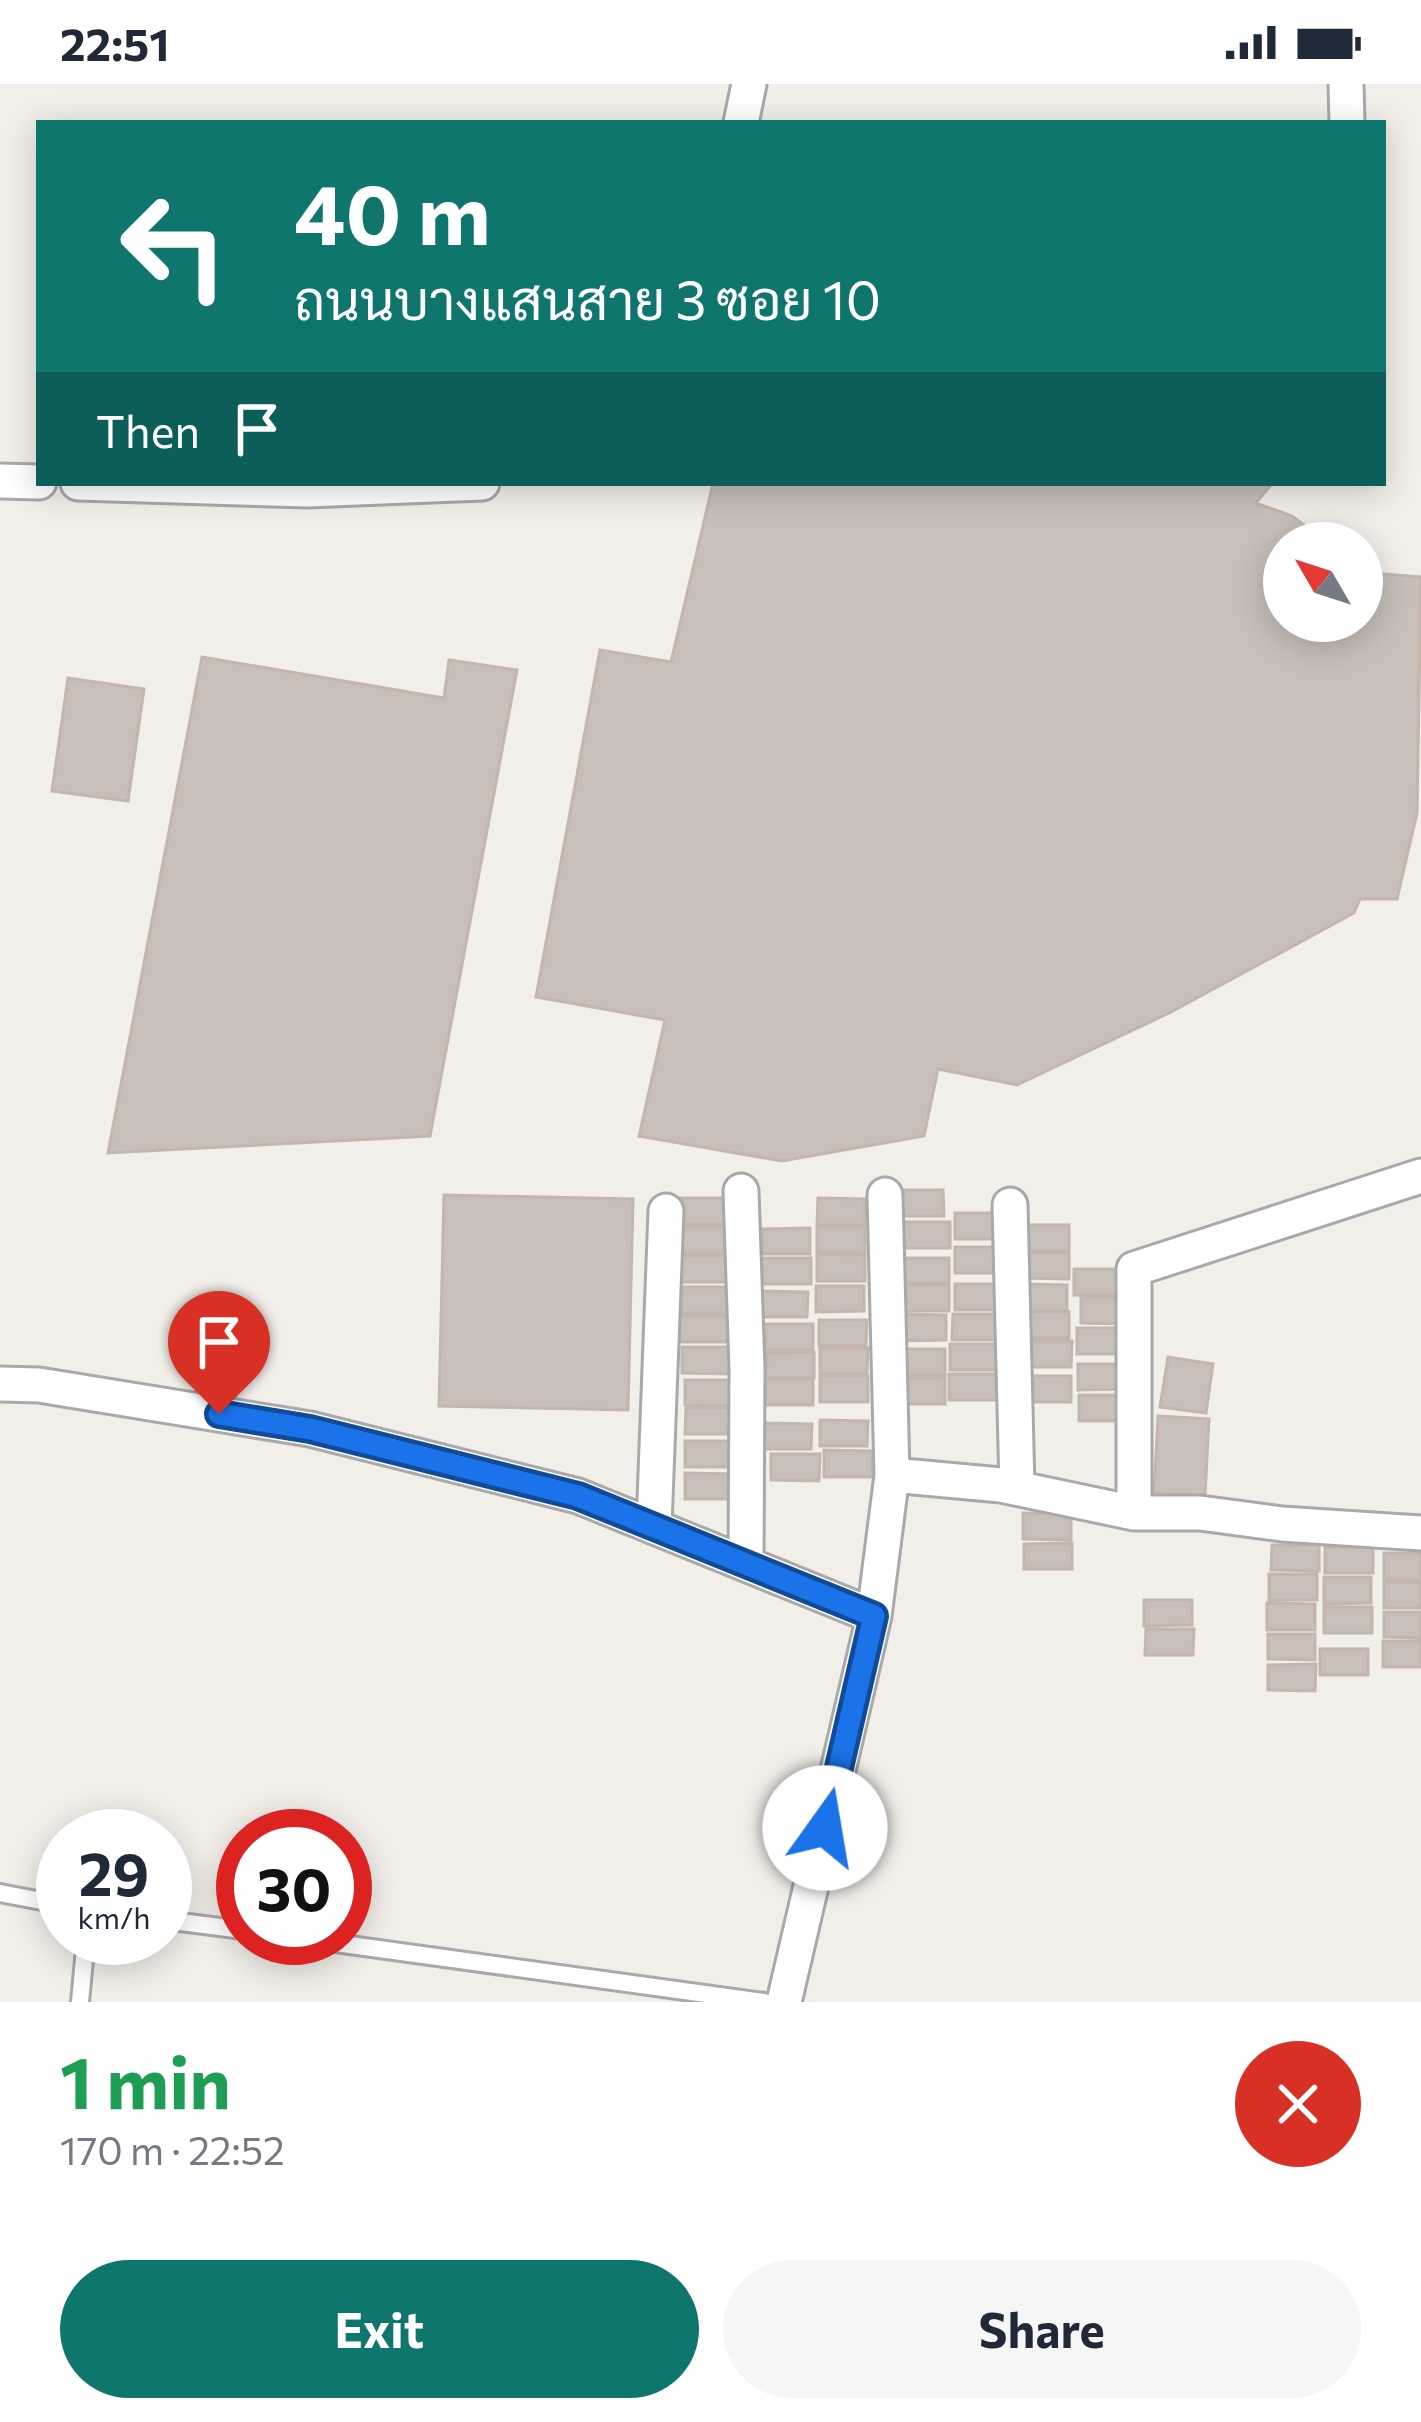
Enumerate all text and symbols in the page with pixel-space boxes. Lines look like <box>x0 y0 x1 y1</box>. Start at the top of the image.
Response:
text: 22:51 <box>60 15 170 70</box>
text: 40 m <box>294 160 491 262</box>
icon: left <box>96 168 252 324</box>
text: ถนนบางแสนสาย 3 ซอย 10 <box>294 265 881 331</box>
icon: arrive <box>224 396 290 462</box>
text: Then <box>96 402 200 457</box>
north arrow <box>1263 522 1383 642</box>
map controls <box>1263 522 1383 642</box>
pin <box>168 1291 270 1414</box>
icon: arrive <box>186 1309 252 1375</box>
position arrow <box>762 1765 888 1891</box>
speed limit sign: 30 <box>216 1809 372 1965</box>
text: 29 <box>79 1835 149 1908</box>
text: km/h <box>78 1898 150 1935</box>
text: 1 min <box>60 2036 231 2124</box>
button: close <box>1235 2041 1361 2167</box>
text: 170 m · 22:52 <box>60 2125 285 2173</box>
button: Exit <box>60 2260 699 2398</box>
button: Share <box>723 2260 1361 2398</box>

